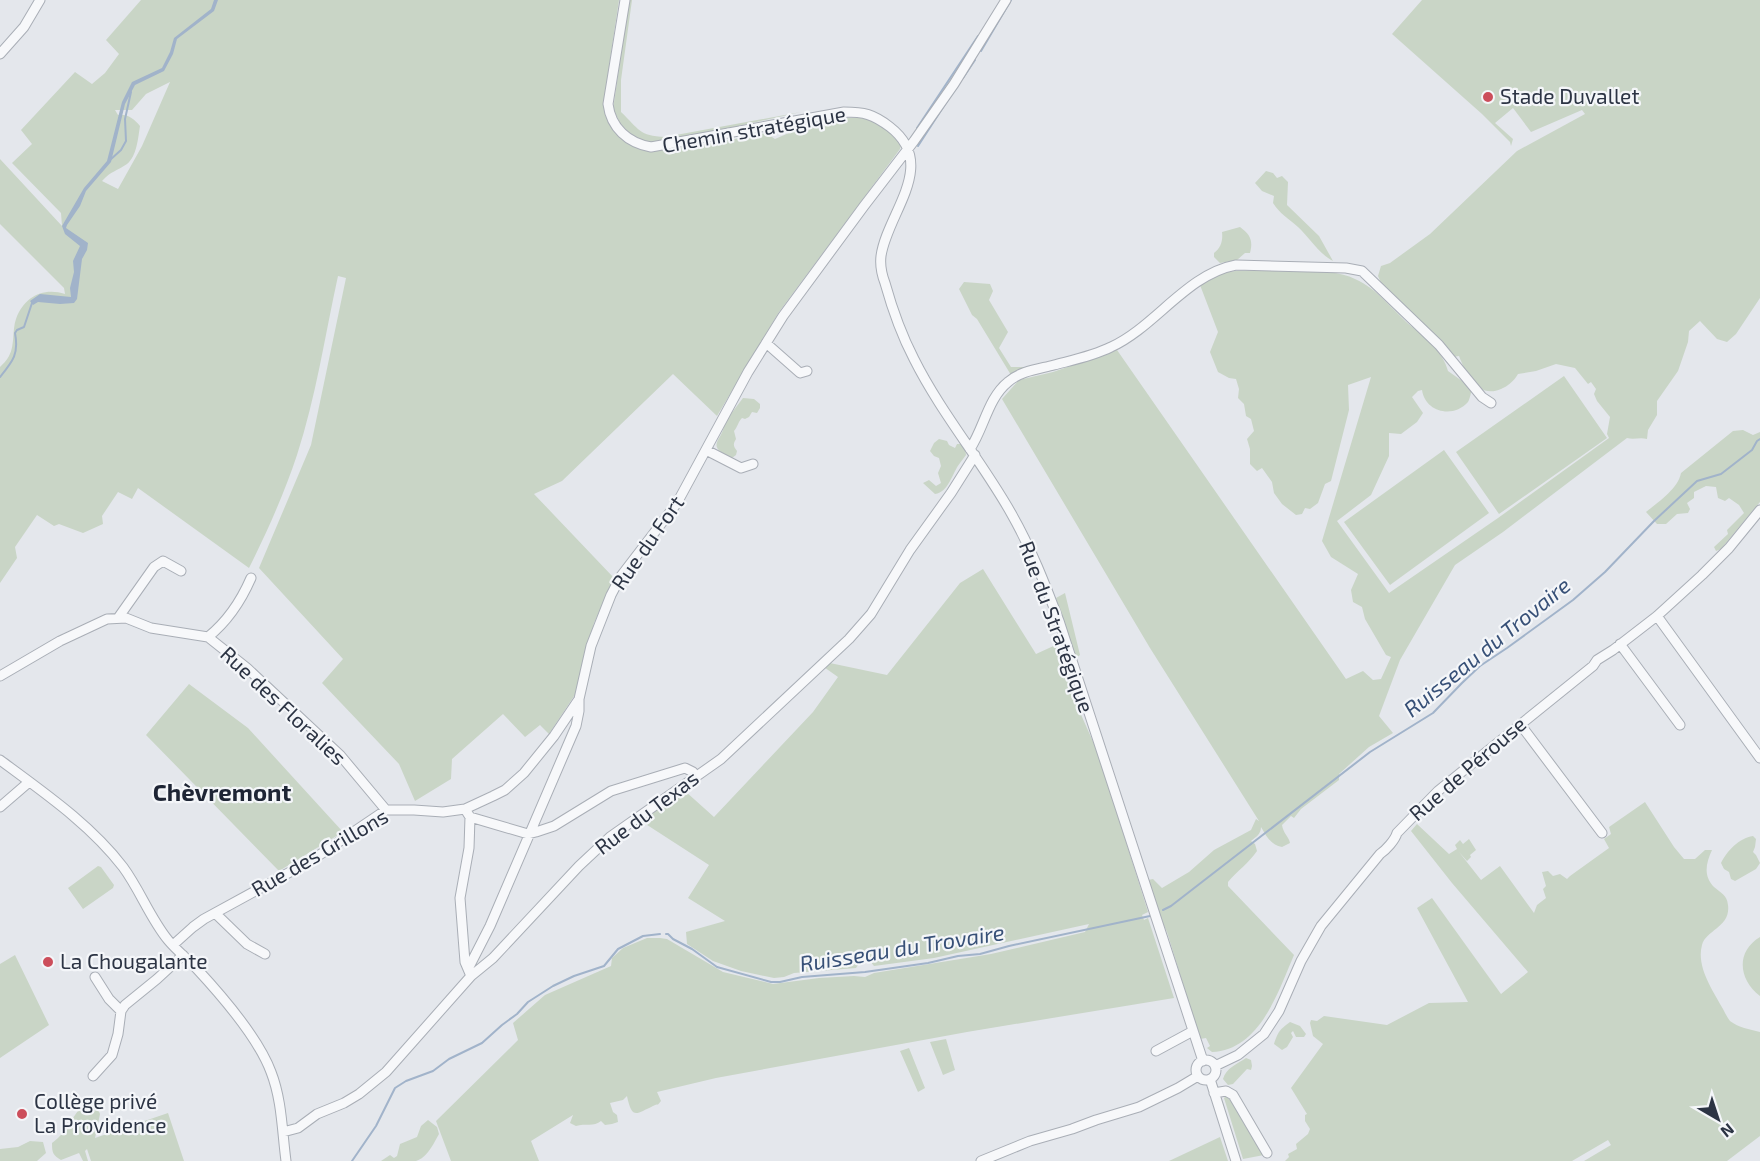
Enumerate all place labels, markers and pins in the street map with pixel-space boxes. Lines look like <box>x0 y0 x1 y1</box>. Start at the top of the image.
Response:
place label: Stade Duvallet <box>1500 83 1639 108</box>
marker: Stade Duvallet <box>1481 90 1495 104</box>
place label: La Chougalante <box>60 948 207 973</box>
marker: La Chougalante <box>41 955 55 969</box>
place label: Collège privé La Providence <box>34 1088 167 1137</box>
marker: Collège privé La Providence <box>15 1107 29 1121</box>

